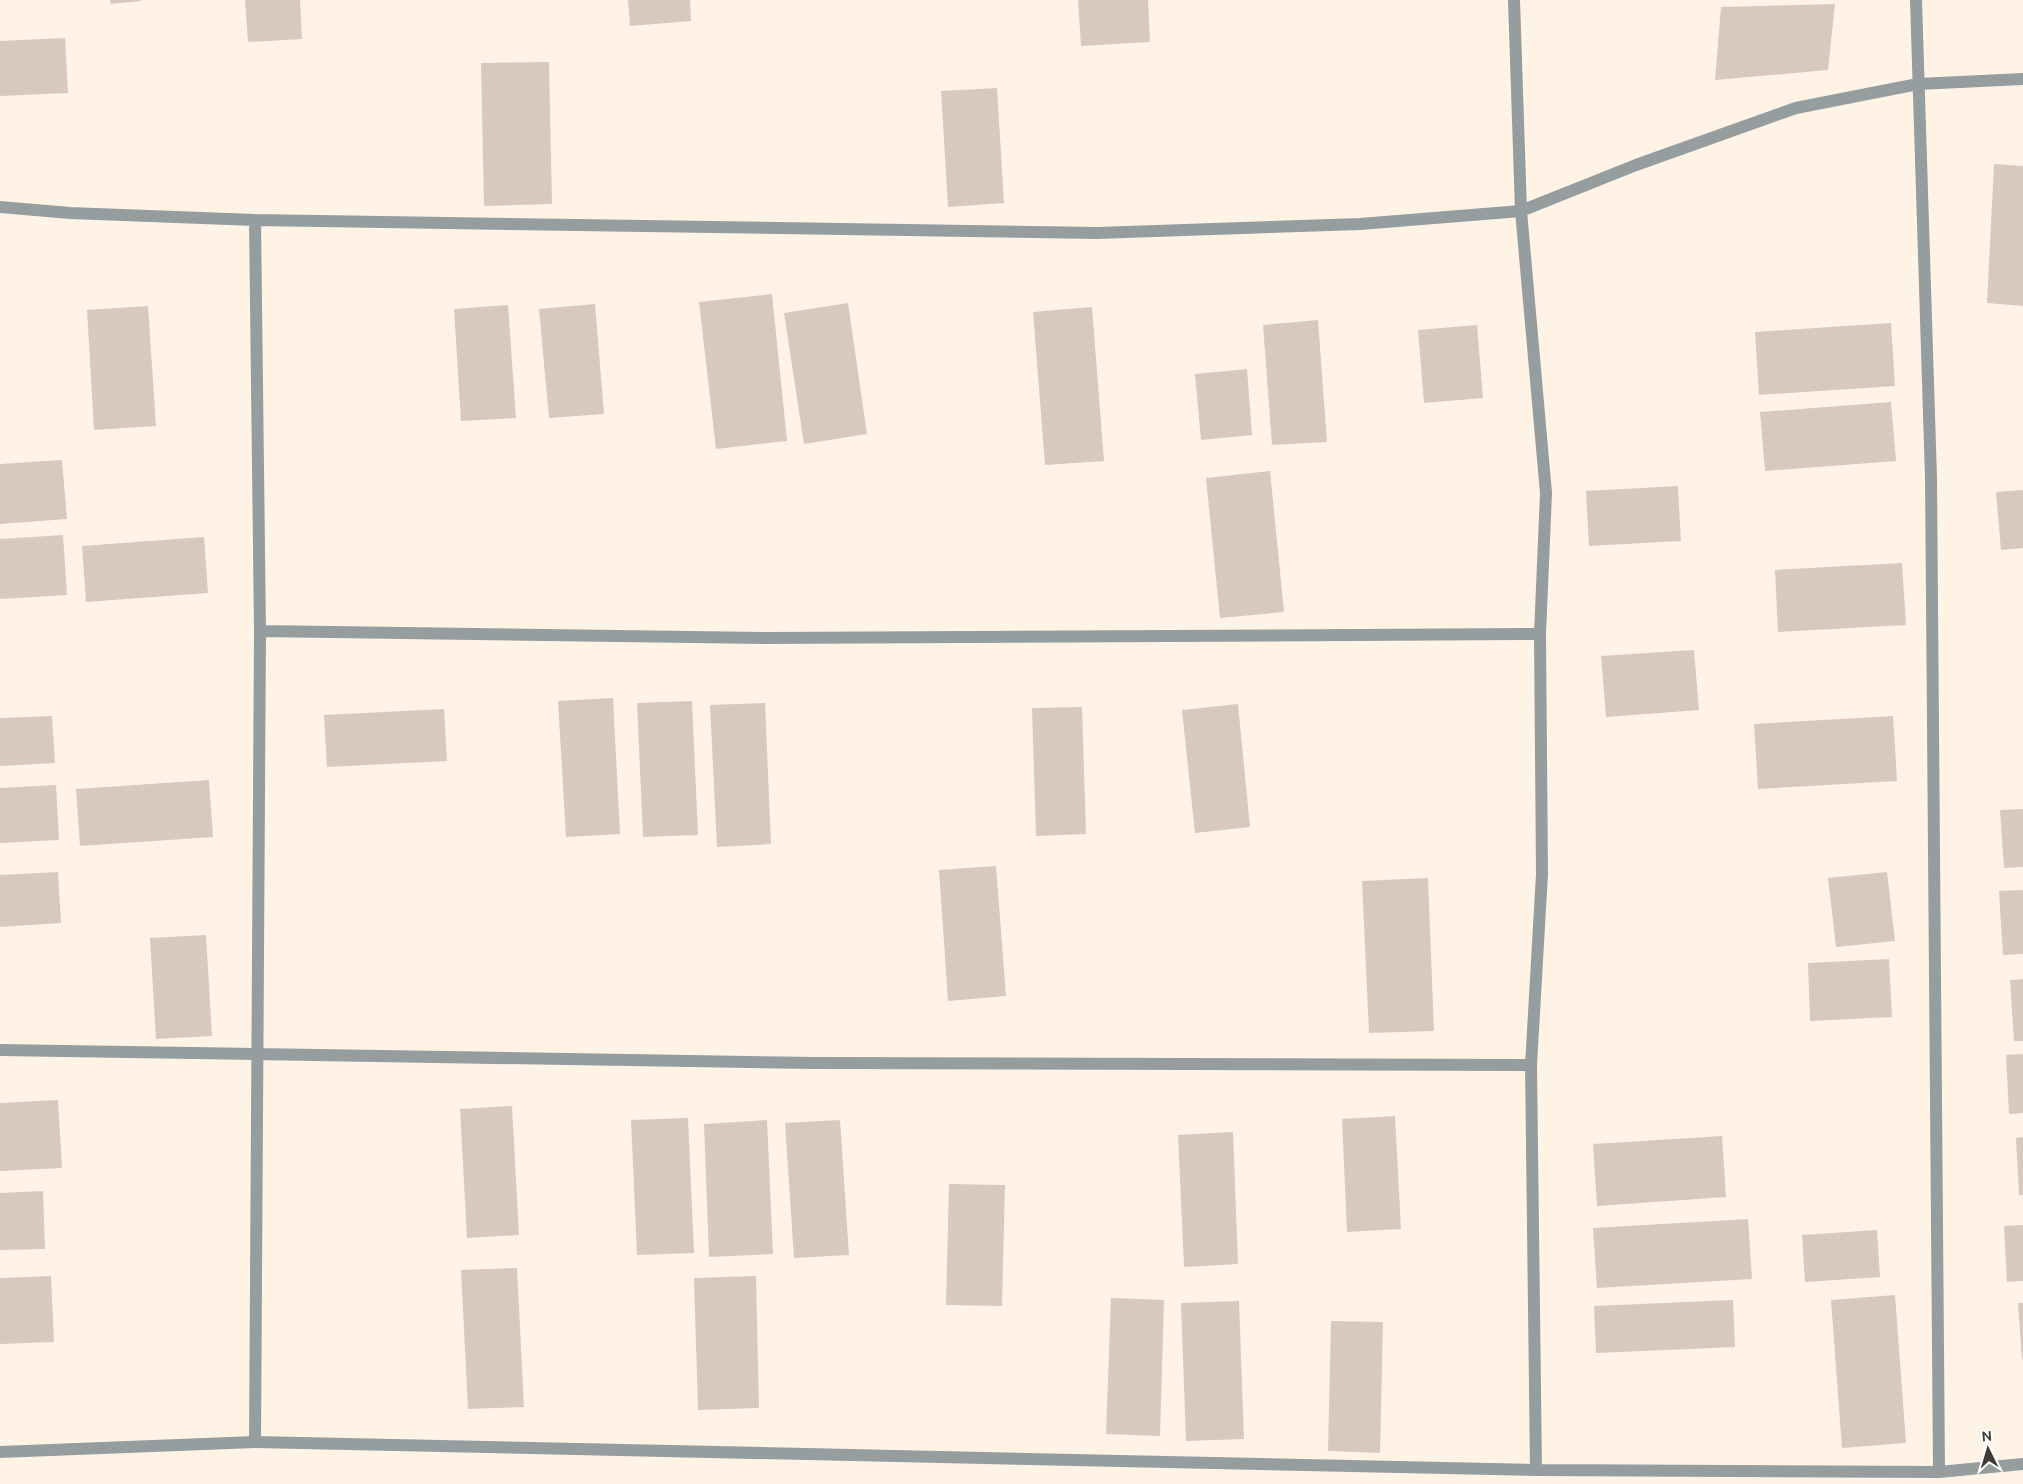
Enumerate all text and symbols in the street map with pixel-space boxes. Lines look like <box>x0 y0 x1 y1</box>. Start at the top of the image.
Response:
north arrow <box>1963 1424 2013 1474</box>
text: N <box>1981 1428 1993 1444</box>

